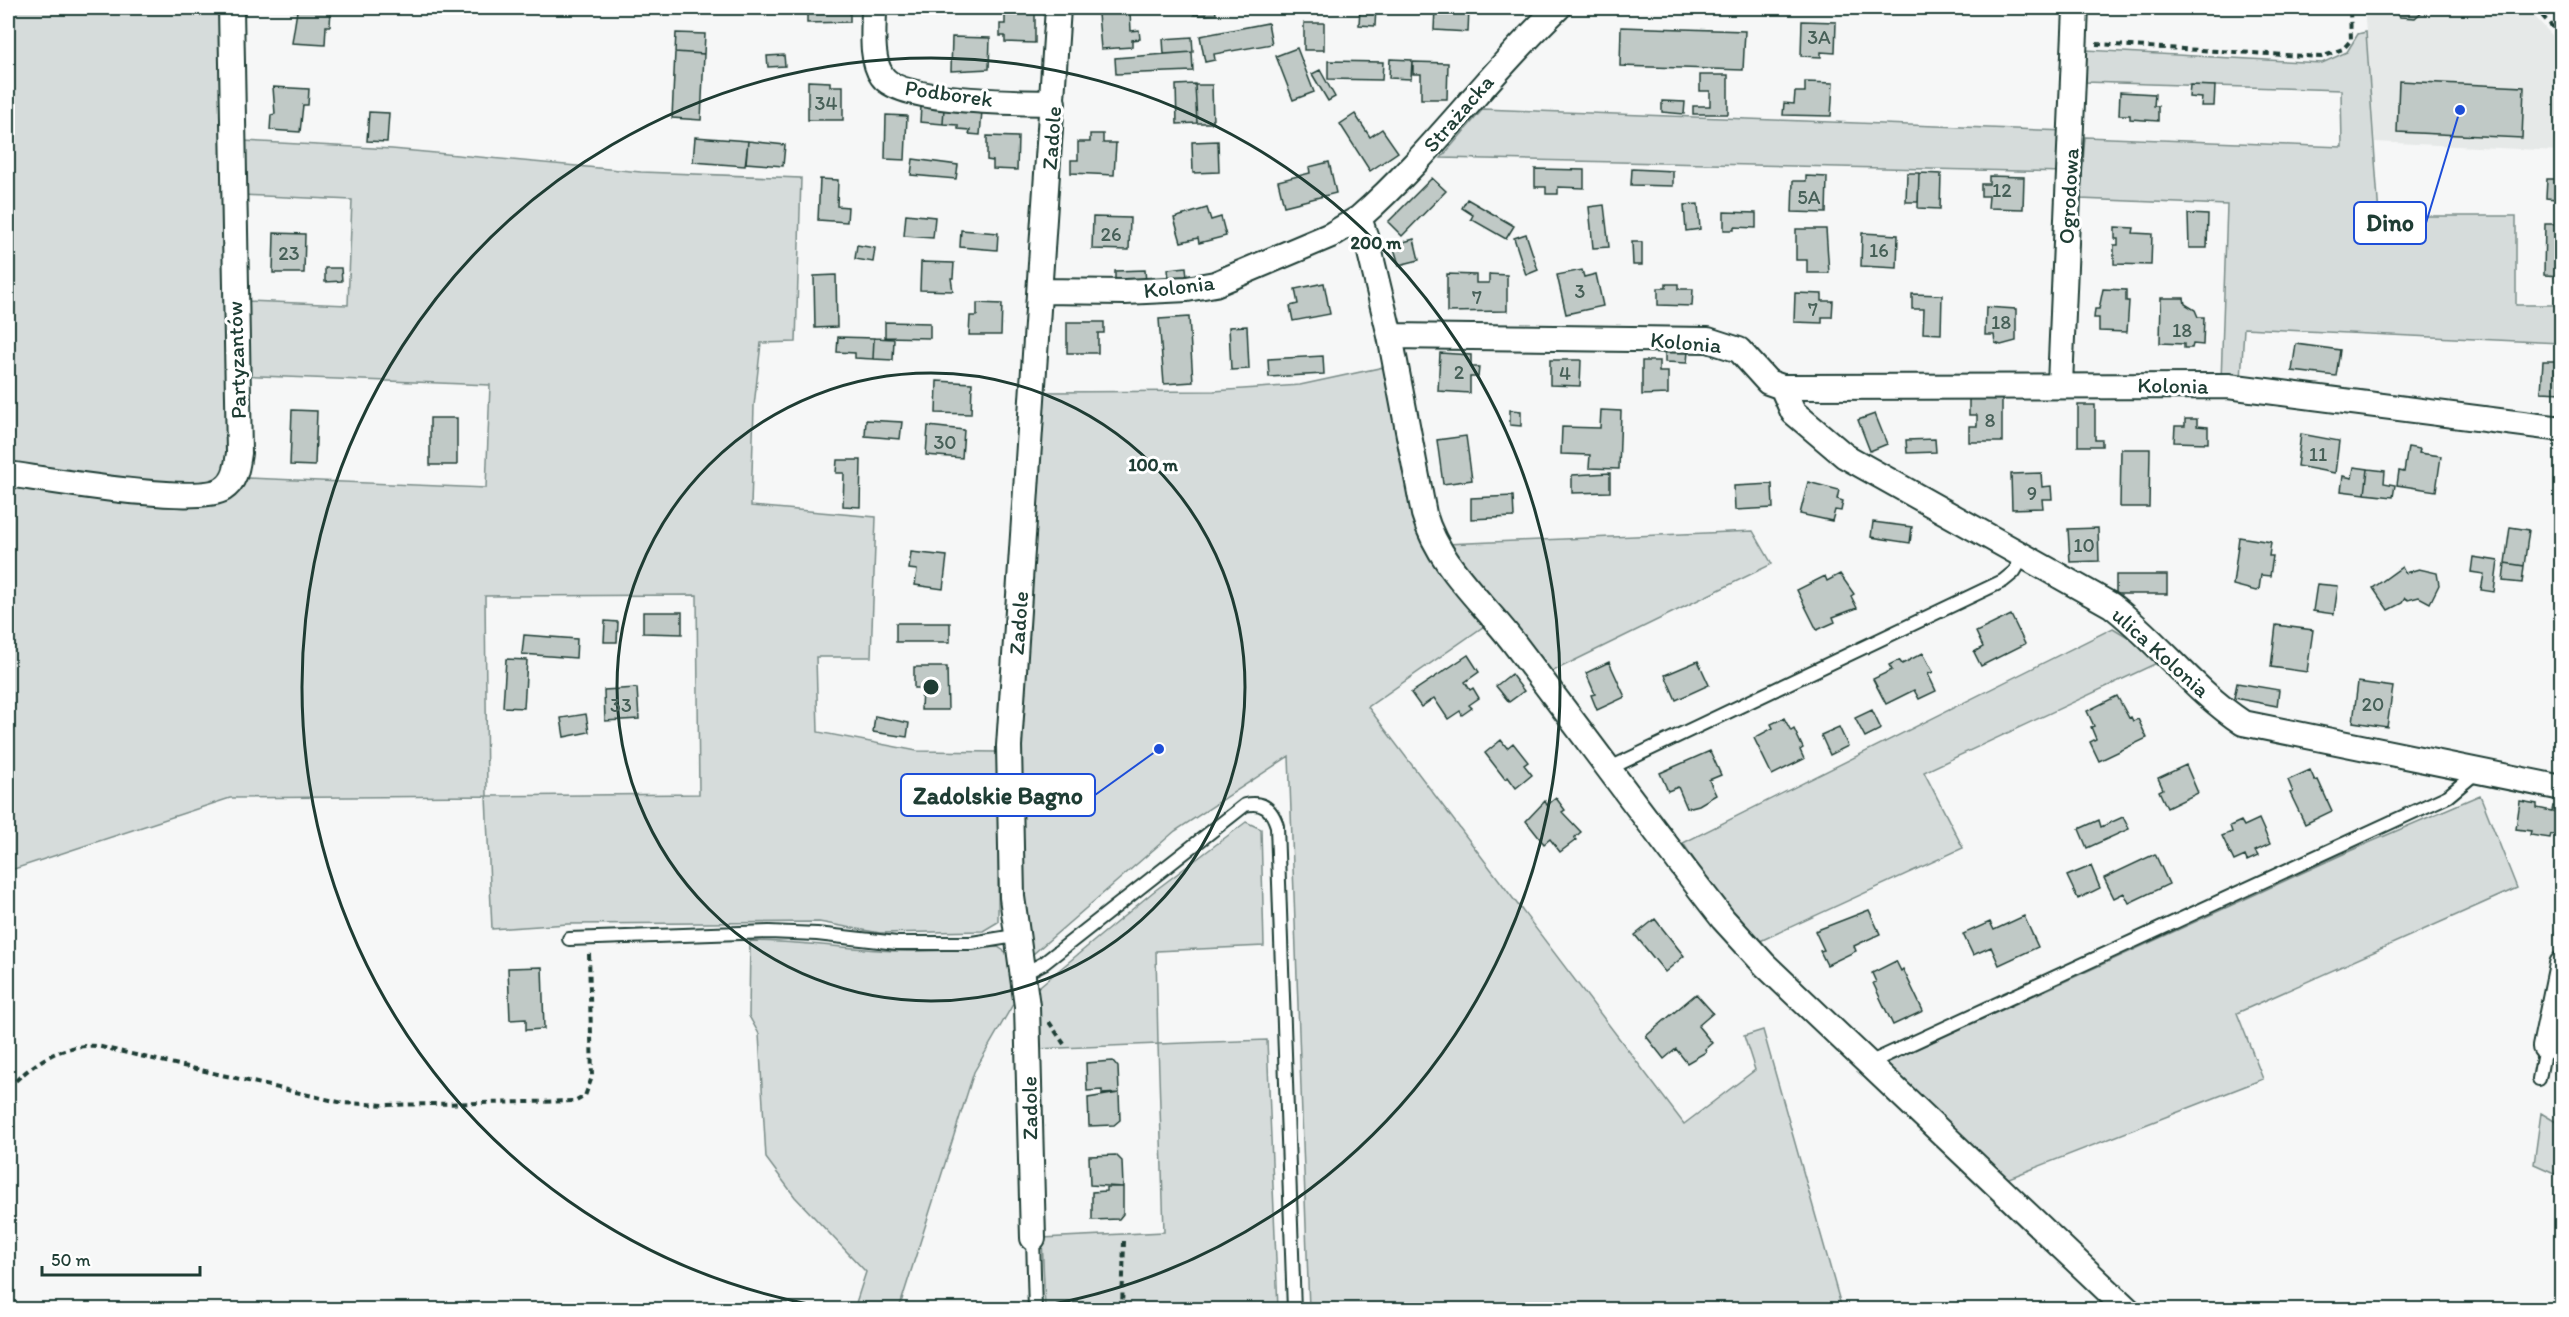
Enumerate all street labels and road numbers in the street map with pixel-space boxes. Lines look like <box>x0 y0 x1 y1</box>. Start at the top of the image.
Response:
street label: Strażacka <box>1417 68 1500 158</box>
street label: Podborek <box>903 74 995 113</box>
street label: Zadole <box>1036 105 1067 171</box>
street label: Ogrodowa <box>2052 147 2085 245</box>
street label: Kolonia <box>1142 269 1217 304</box>
street label: Partyzantów <box>221 301 252 419</box>
street label: Kolonia <box>1649 326 1723 359</box>
street label: Kolonia <box>2137 371 2209 400</box>
street label: Zadole <box>1003 590 1034 656</box>
street label: ulica Kolonia <box>2106 601 2216 704</box>
street label: Zadole <box>1015 1076 1044 1140</box>

